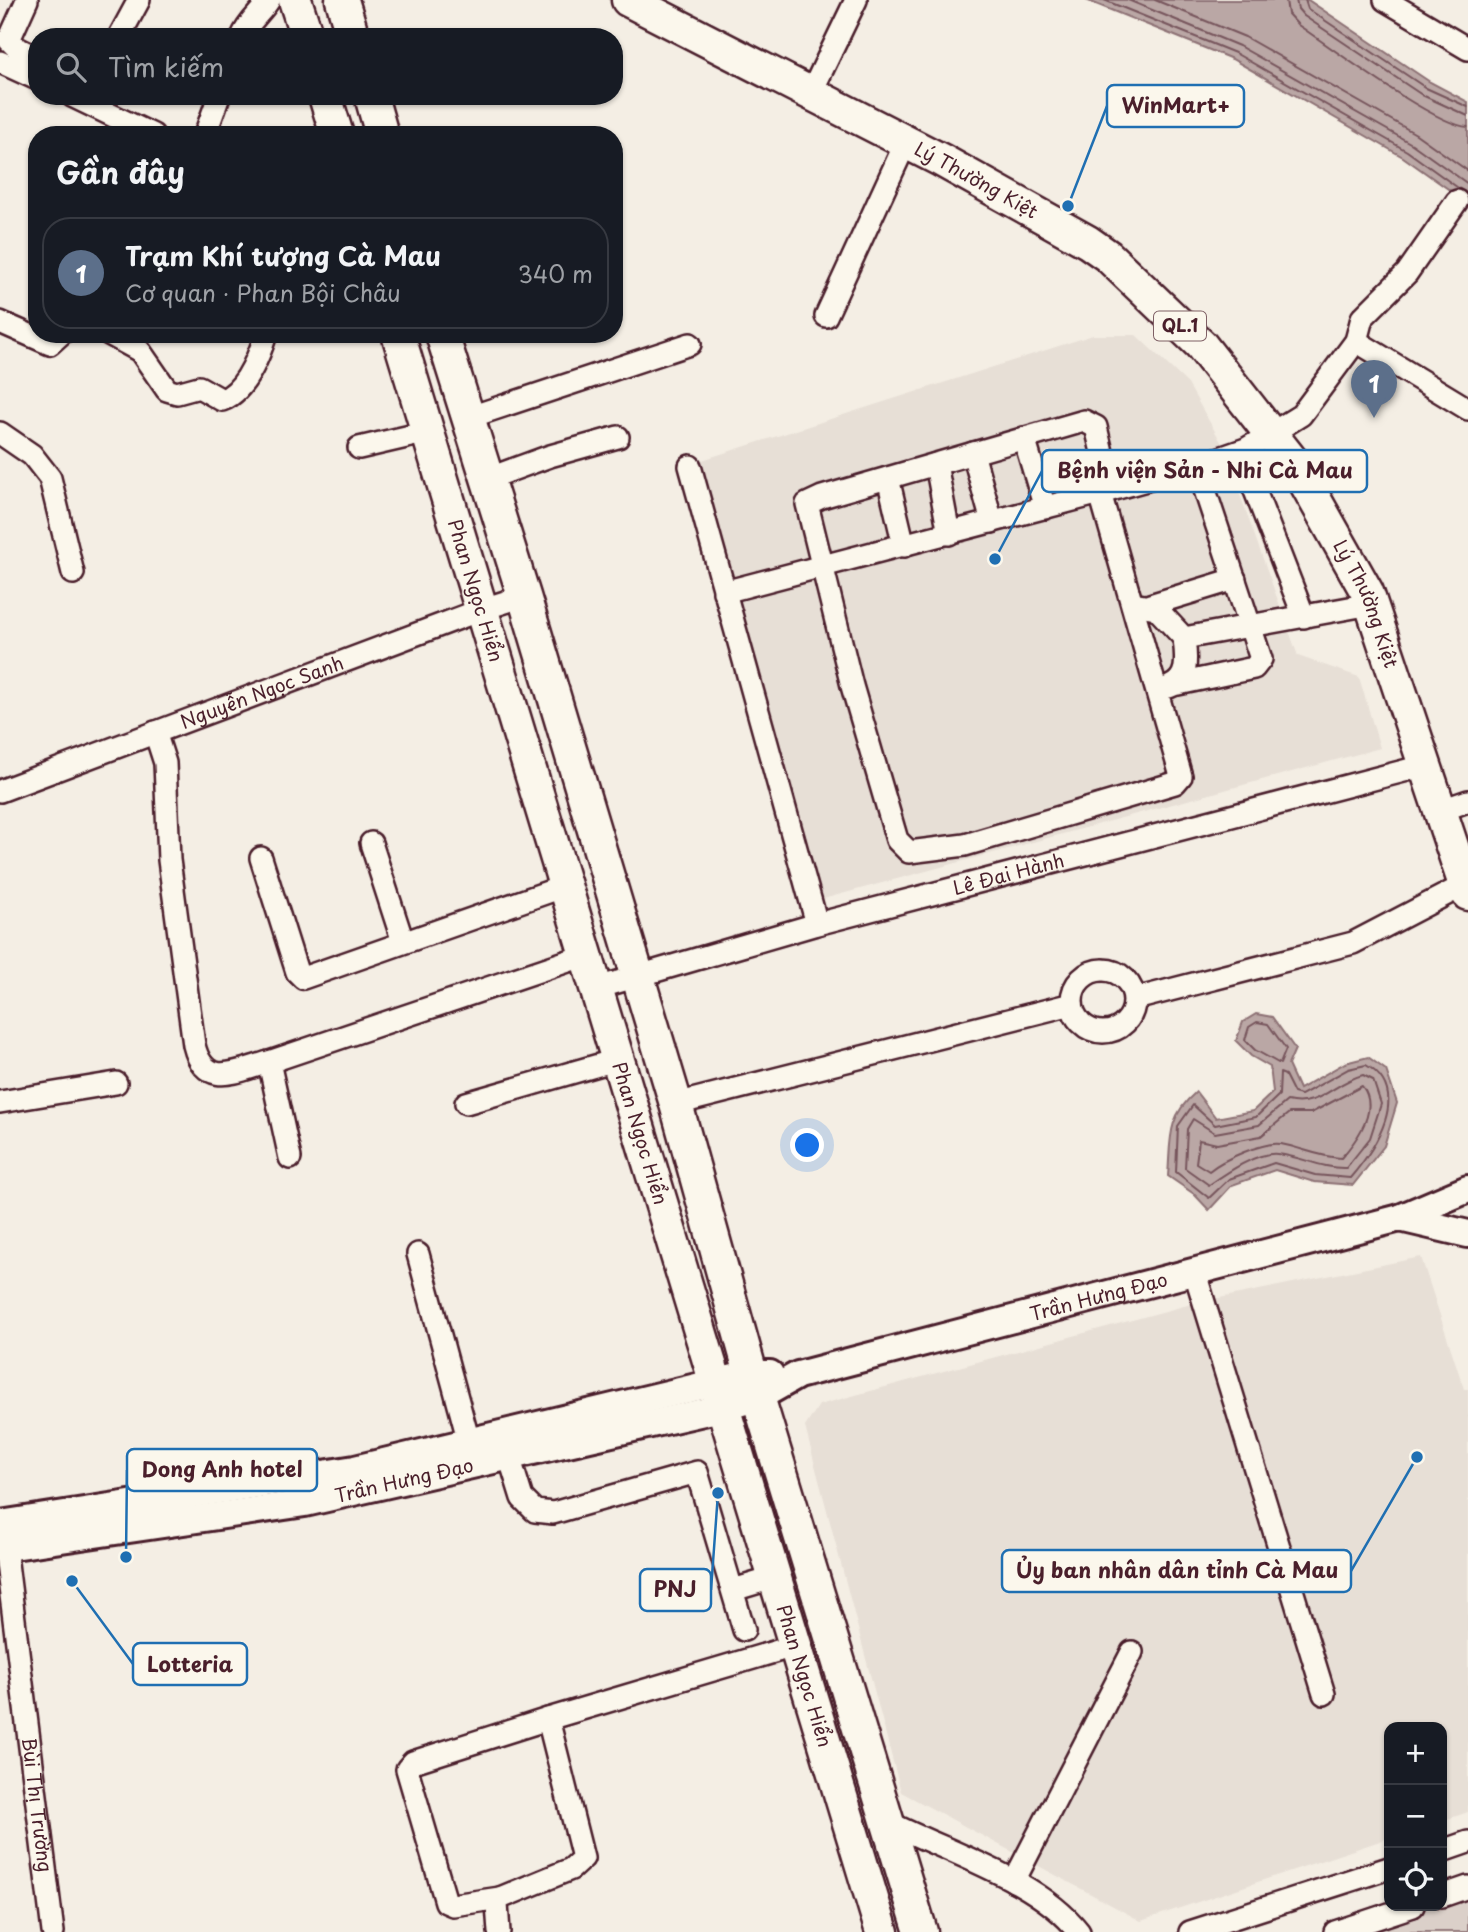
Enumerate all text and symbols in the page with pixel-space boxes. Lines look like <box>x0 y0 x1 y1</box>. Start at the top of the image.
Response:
search box <box>28 28 623 105</box>
text: Tìm kiếm <box>108 47 224 86</box>
icon: search <box>52 48 90 86</box>
callout: WinMart+ <box>1107 85 1244 127</box>
text: WinMart+ <box>1122 88 1230 120</box>
street label: Lý Thường Kiệt <box>910 134 1044 225</box>
text: Gần đây <box>56 149 185 194</box>
text: Trạm Khí tượng Cà Mau <box>125 236 441 275</box>
text: 1 <box>76 256 87 291</box>
text: 340 m <box>518 256 593 291</box>
text: Cơ quan · Phan Bội Châu <box>125 275 401 310</box>
road number: QL.1 <box>1154 312 1206 340</box>
pin: 1 <box>1351 360 1397 418</box>
callout: Bệnh viện Sản - Nhi Cà Mau <box>1042 450 1367 492</box>
text: Bệnh viện Sản - Nhi Cà Mau <box>1057 453 1353 485</box>
street label: Phan Ngọc Hiển <box>442 515 511 665</box>
street label: Lý Thường Kiệt <box>1327 534 1406 671</box>
street label: Nguyễn Ngọc Sanh <box>176 648 347 735</box>
street label: Lê Đại Hành <box>949 845 1067 901</box>
street label: Phan Ngọc Hiển <box>606 1058 676 1208</box>
your location <box>790 1128 824 1162</box>
street label: Trần Hưng Đạo <box>1026 1264 1170 1327</box>
callout: Dong Anh hotel <box>127 1449 317 1491</box>
street label: Trần Hưng Đạo <box>332 1450 476 1509</box>
text: Dong Anh hotel <box>142 1452 302 1484</box>
callout: Ủy ban nhân dân tỉnh Cà Mau <box>1002 1550 1351 1592</box>
text: Ủy ban nhân dân tỉnh Cà Mau <box>1016 1553 1338 1585</box>
callout: PNJ <box>640 1569 711 1611</box>
text: PNJ <box>653 1572 697 1604</box>
street label: Phan Ngọc Hiển <box>771 1601 840 1750</box>
callout: Lotteria <box>133 1643 247 1685</box>
text: Lotteria <box>147 1647 233 1679</box>
map controls <box>1384 1722 1447 1911</box>
button: + <box>1384 1722 1447 1785</box>
street label: Bùi Thị Trường <box>16 1736 60 1874</box>
button: − <box>1384 1785 1447 1848</box>
button: locate <box>1384 1848 1447 1911</box>

